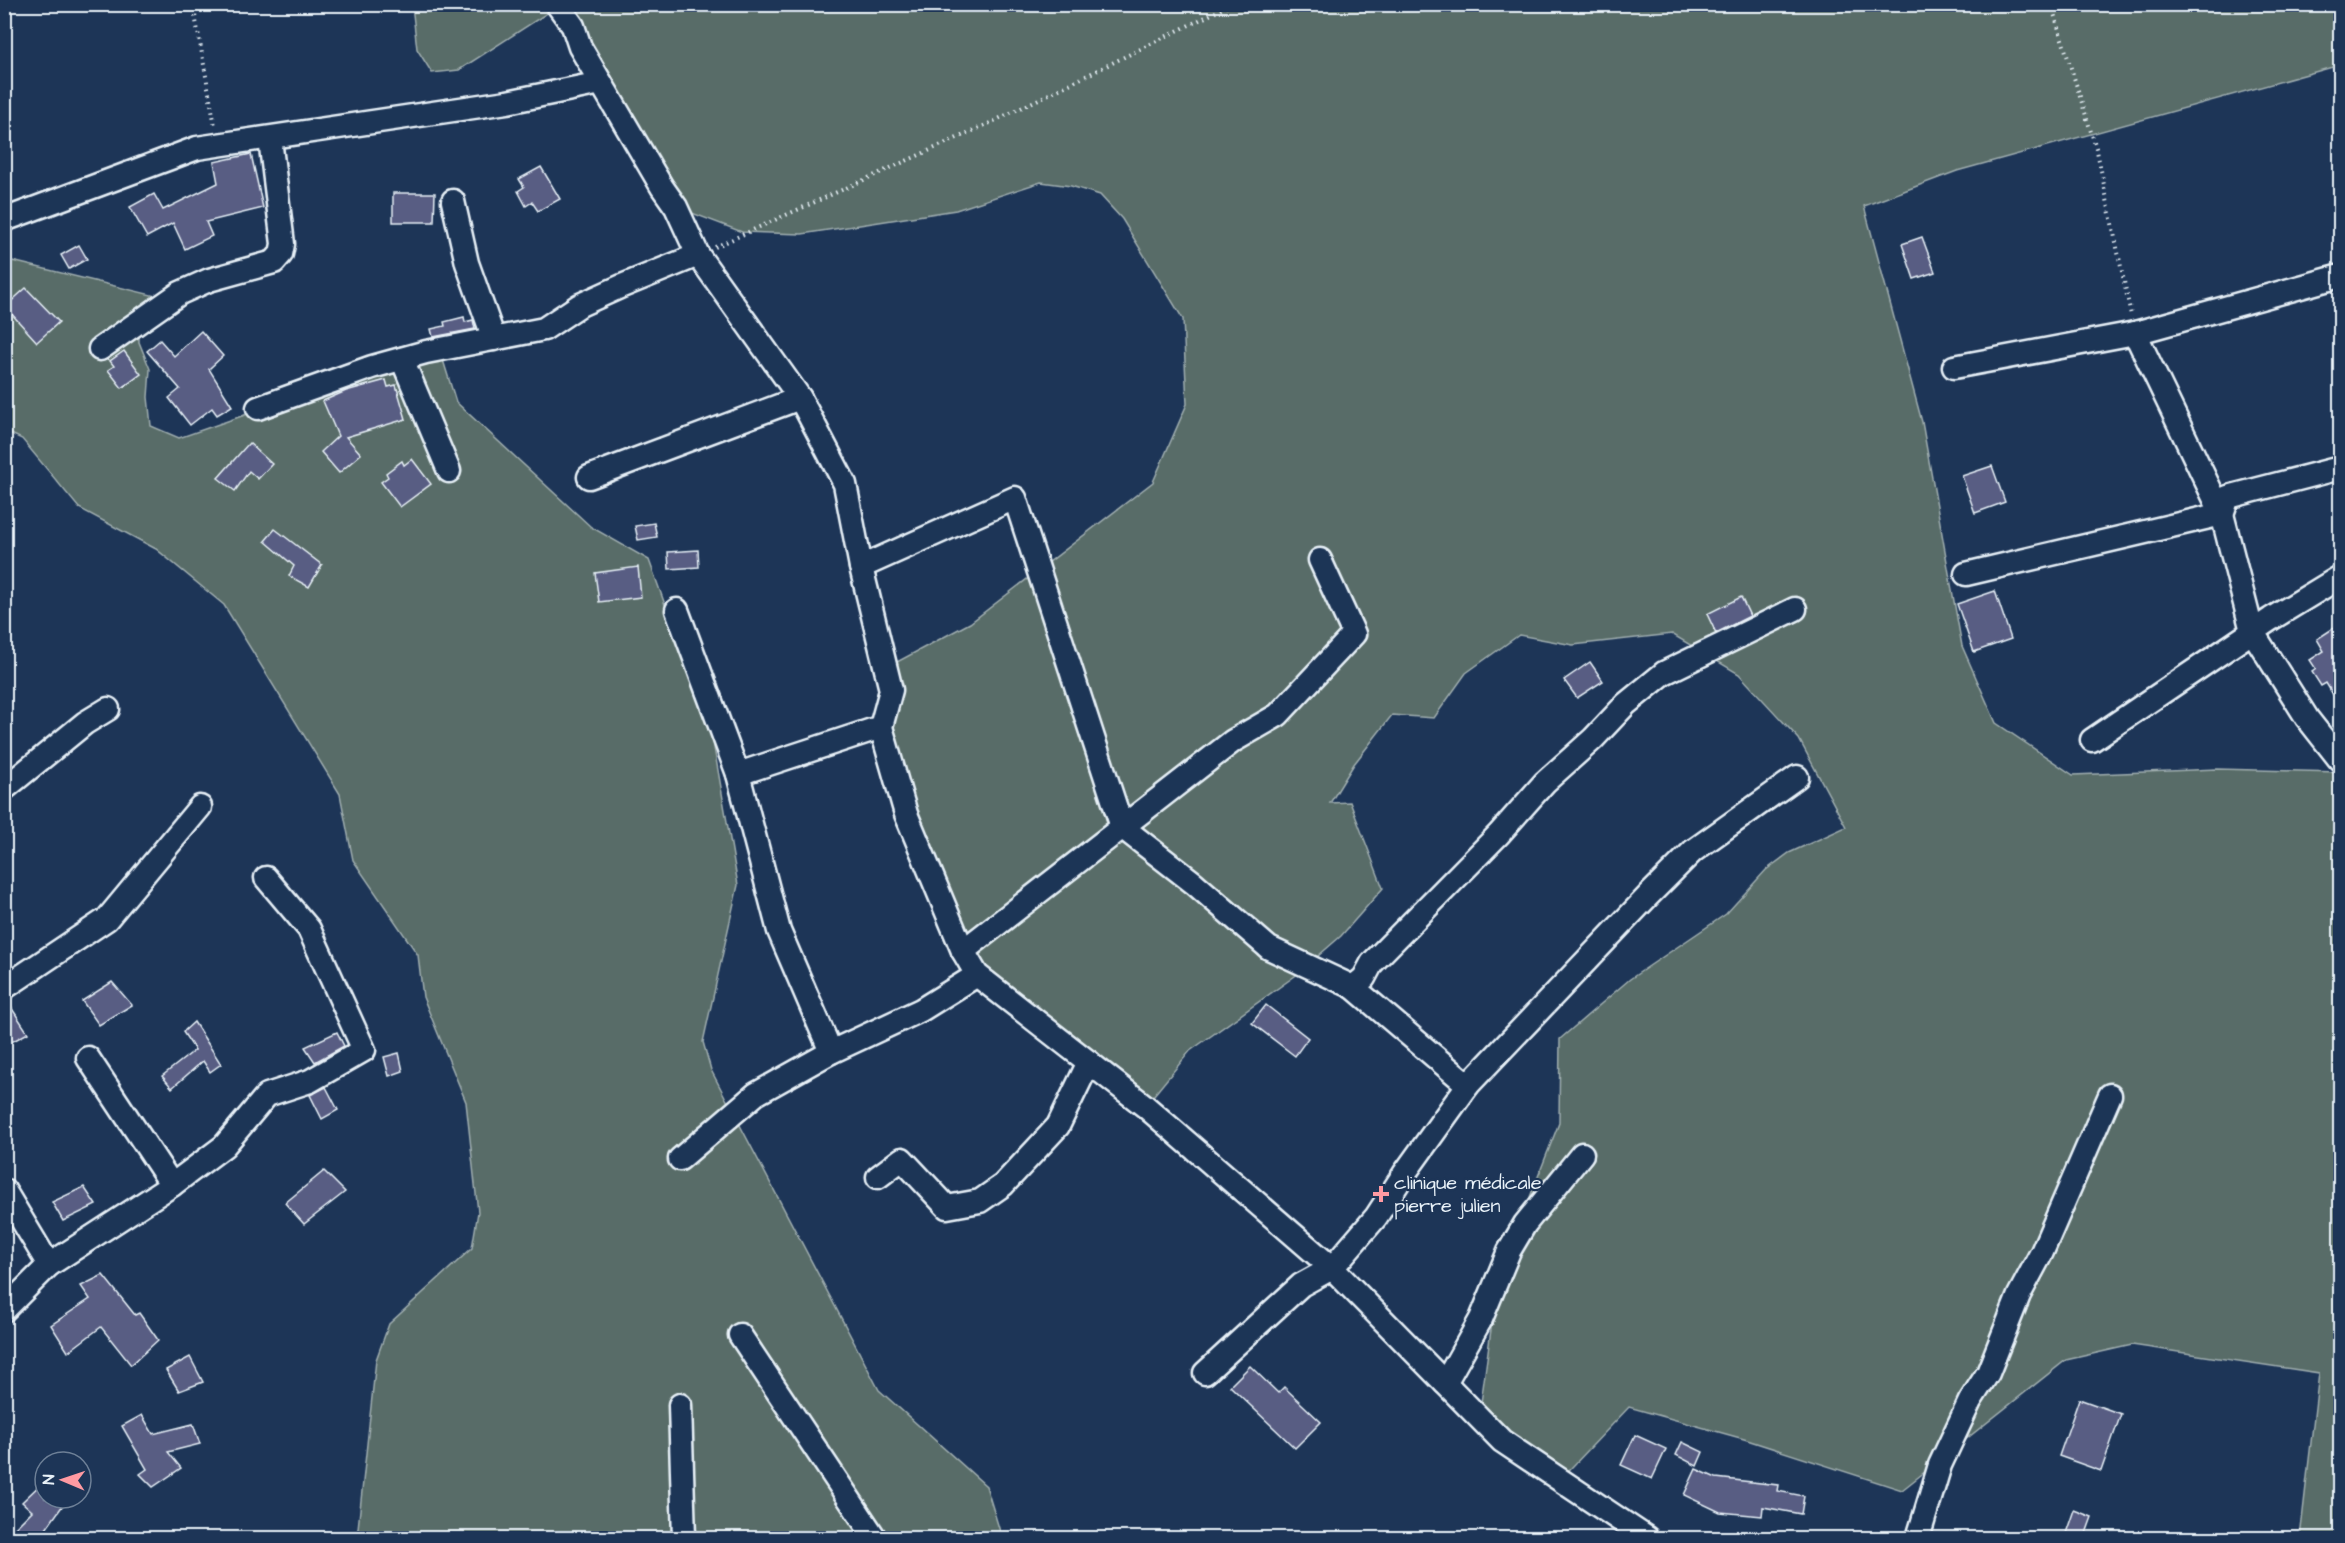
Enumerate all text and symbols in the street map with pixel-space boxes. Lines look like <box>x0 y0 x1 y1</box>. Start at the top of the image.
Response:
place label: clinique médicale pierre julien <box>1394 1169 1542 1220</box>
marker: clinique médicale pierre julien <box>1372 1185 1390 1203</box>
north arrow <box>33 1450 93 1510</box>
text: N <box>38 1474 60 1485</box>

